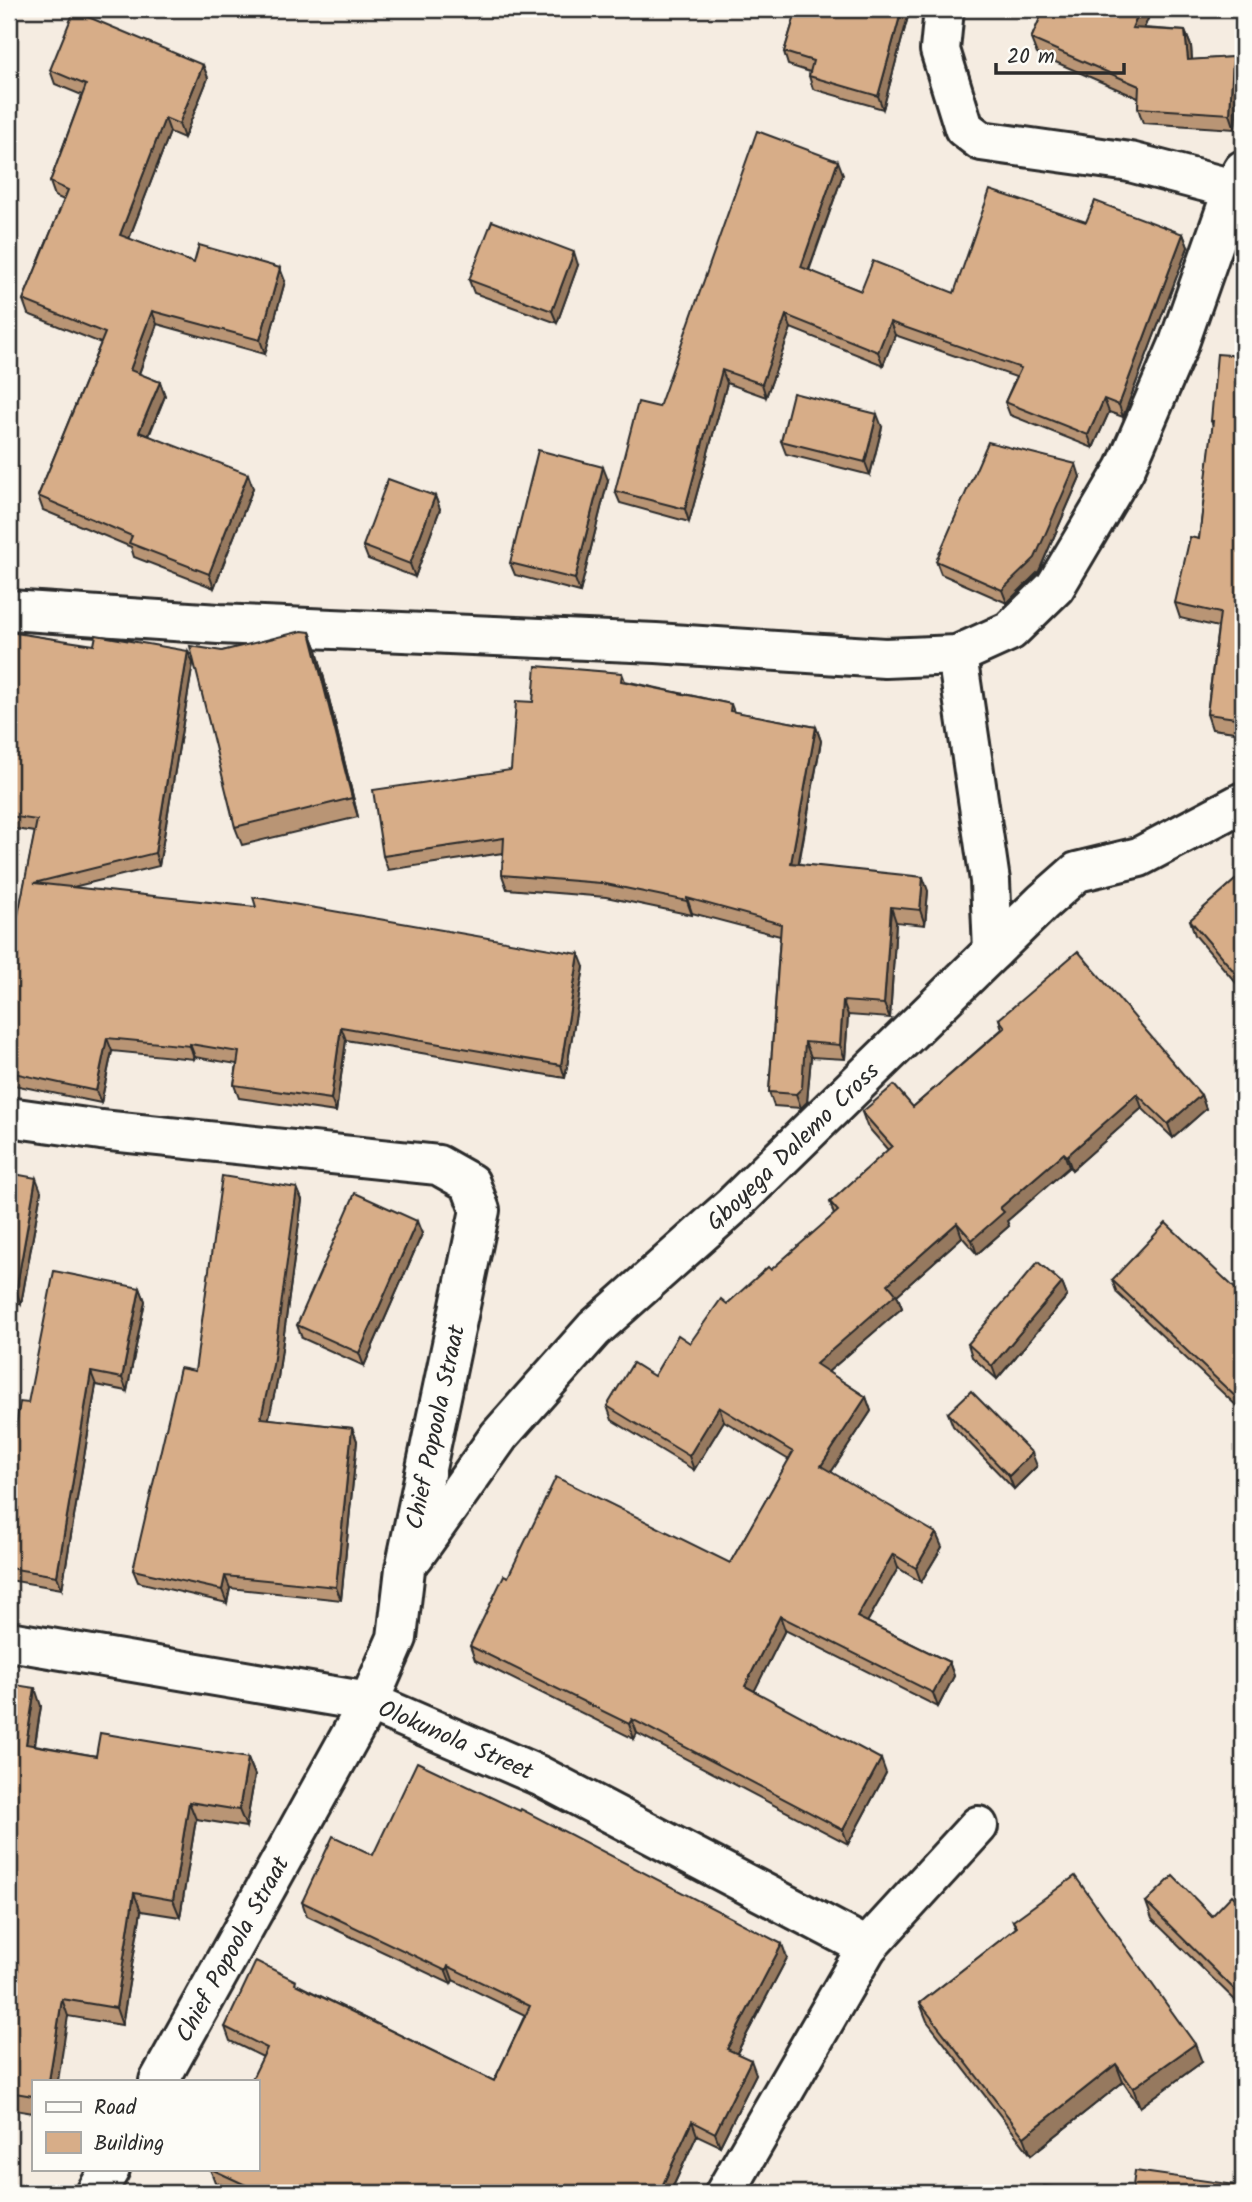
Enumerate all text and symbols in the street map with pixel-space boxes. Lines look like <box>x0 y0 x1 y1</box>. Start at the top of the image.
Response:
scale bar <box>996 32 1124 76</box>
text: 20 m <box>1007 41 1055 74</box>
street label: Gboyega Dalemo Cross <box>698 1054 889 1241</box>
street label: Chief Popoola Straat <box>396 1321 477 1533</box>
street label: Olokunola Street <box>372 1690 540 1792</box>
street label: Chief Popoola Straat <box>166 1849 301 2050</box>
legend <box>32 2080 259 2170</box>
text: Road <box>94 2092 137 2125</box>
text: Building <box>94 2128 164 2161</box>

